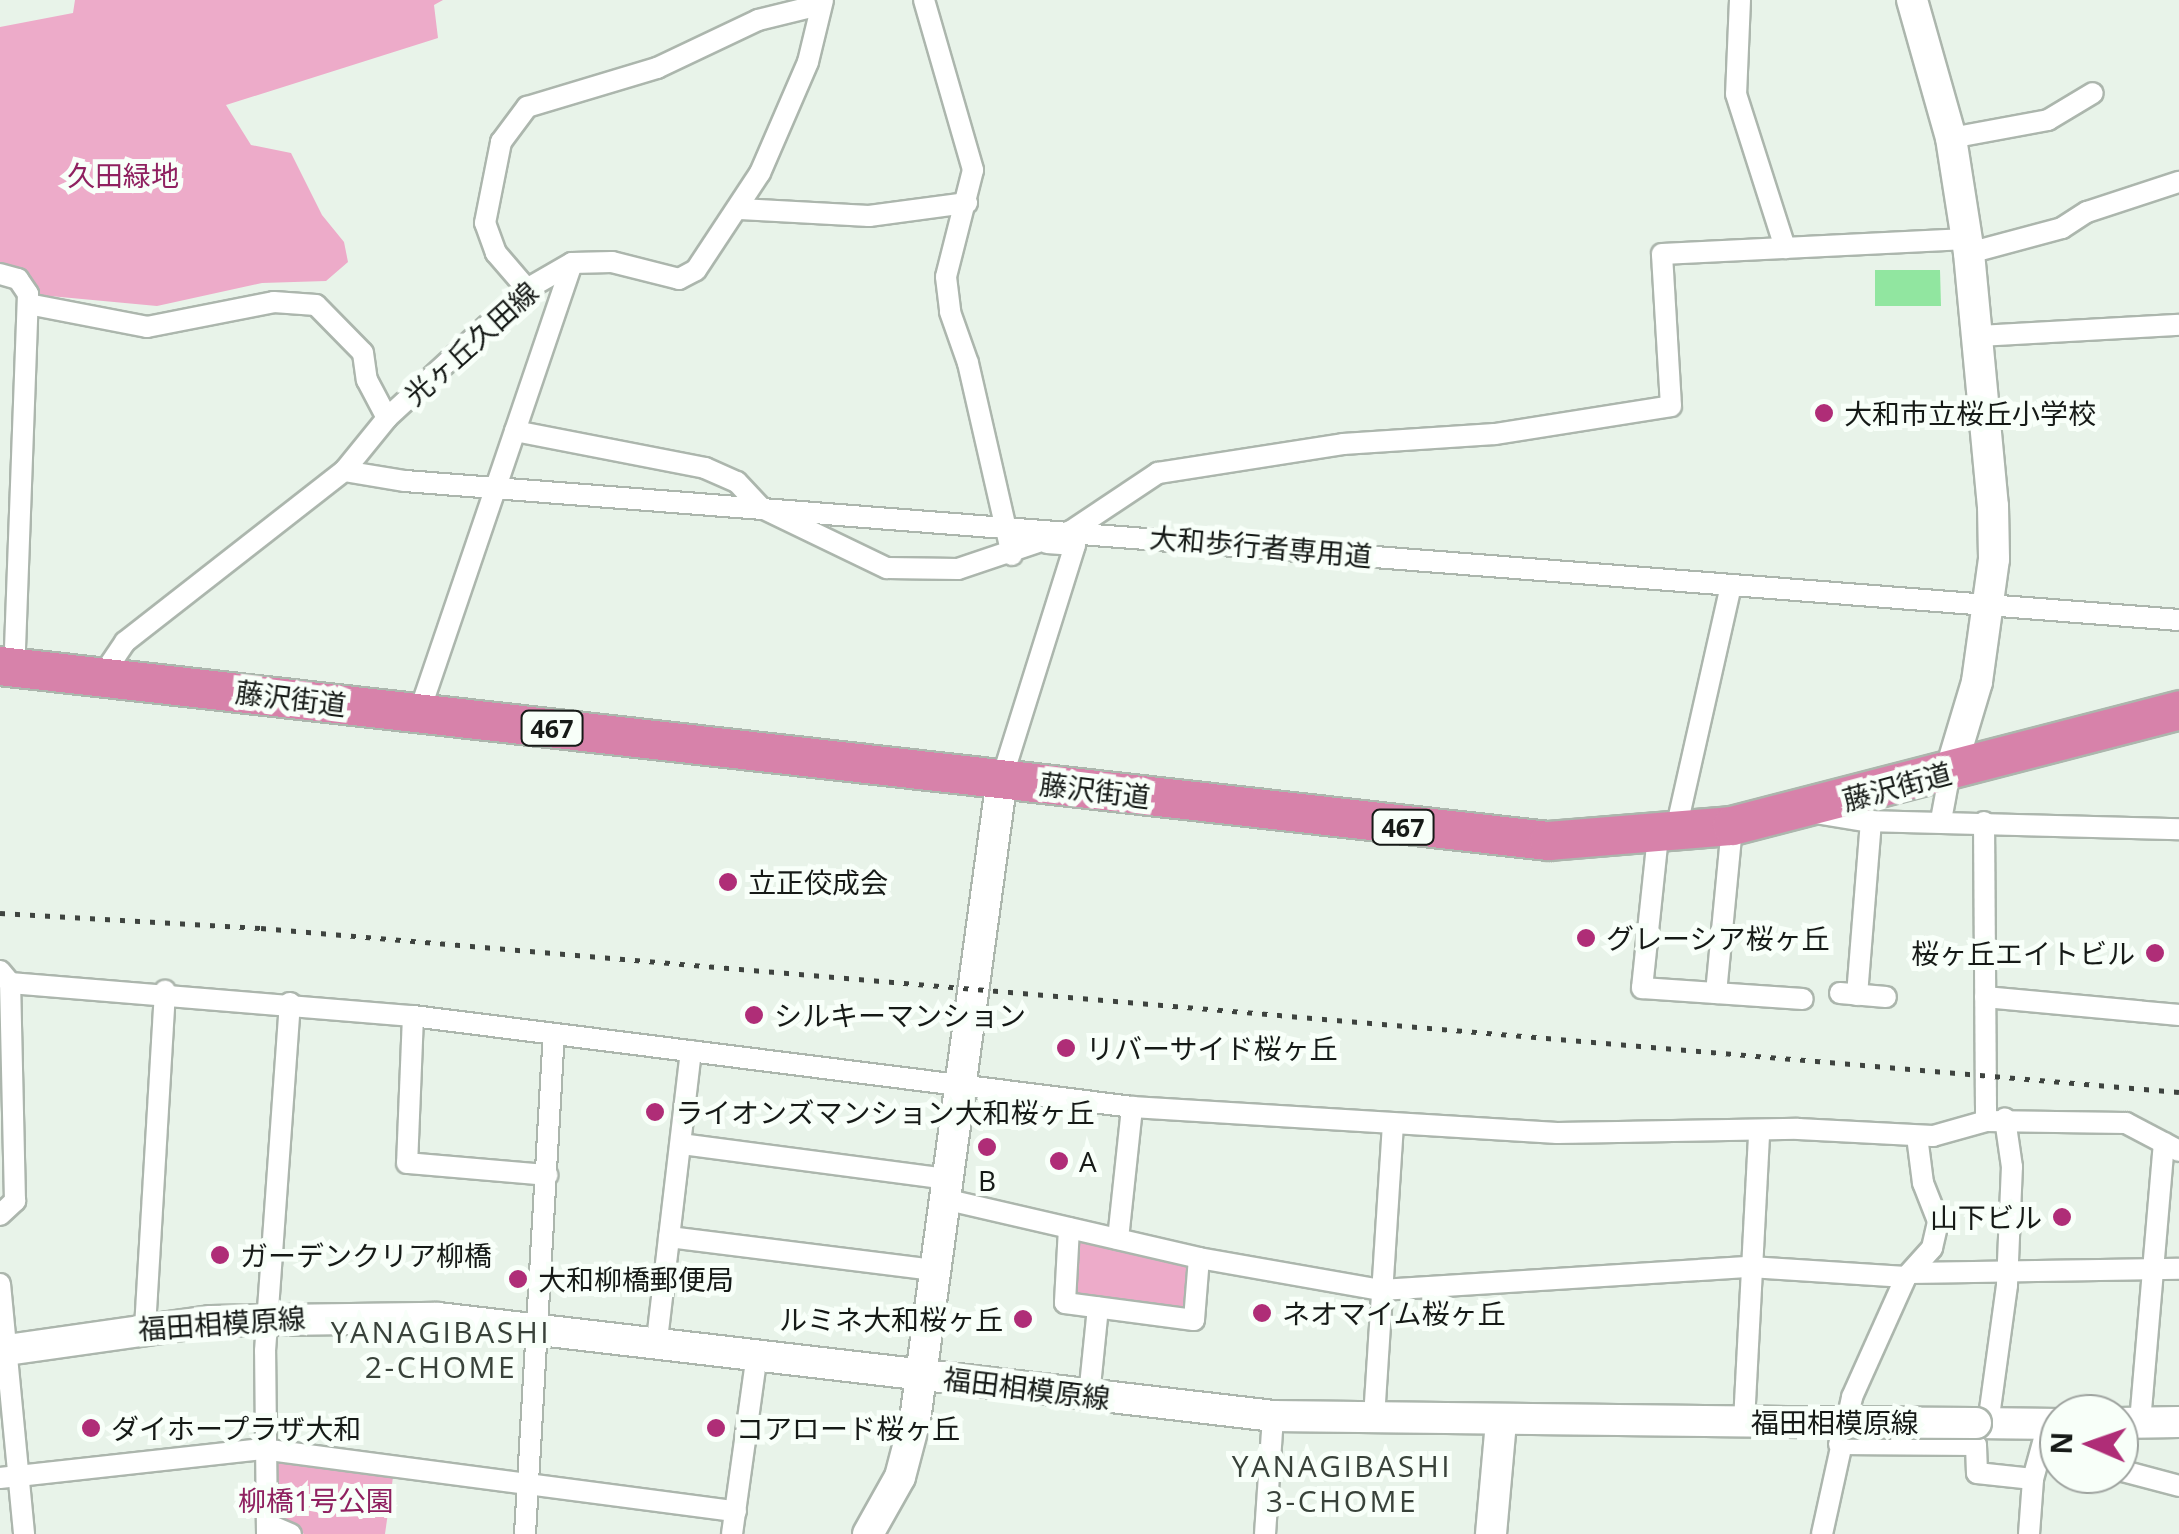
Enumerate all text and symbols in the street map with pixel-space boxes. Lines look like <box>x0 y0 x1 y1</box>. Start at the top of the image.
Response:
park label: 久田緑地 <box>67 158 179 192</box>
street label: 光ヶ丘久田線 <box>397 274 545 412</box>
place label: 大和市立桜丘小学校 <box>1844 396 2096 430</box>
marker: 大和市立桜丘小学校 <box>1813 402 1835 424</box>
street label: 大和歩行者専用道 <box>1148 520 1374 572</box>
street label: 藤沢街道 <box>233 675 349 721</box>
road number: 467 <box>520 708 584 748</box>
street label: 藤沢街道 <box>1839 755 1955 817</box>
street label: 藤沢街道 <box>1037 767 1153 813</box>
road number: 467 <box>1370 807 1436 847</box>
place label: 立正佼成会 <box>748 865 888 899</box>
marker: 立正佼成会 <box>717 871 739 893</box>
place label: グレーシア桜ヶ丘 <box>1606 921 1830 955</box>
marker: グレーシア桜ヶ丘 <box>1575 927 1597 949</box>
place label: 桜ヶ丘エイトビル <box>1911 936 2135 970</box>
marker: 桜ヶ丘エイトビル <box>2144 942 2166 964</box>
place label: シルキーマンション <box>774 998 1026 1032</box>
marker: シルキーマンション <box>743 1004 765 1026</box>
place label: リバーサイド桜ヶ丘 <box>1086 1031 1338 1065</box>
marker: リバーサイド桜ヶ丘 <box>1055 1037 1077 1059</box>
place label: ライオンズマンション大和桜ヶ丘 <box>675 1095 1095 1129</box>
marker: ライオンズマンション大和桜ヶ丘 <box>644 1101 666 1123</box>
marker: B <box>976 1136 998 1158</box>
place label: A <box>1079 1144 1097 1178</box>
marker: A <box>1048 1150 1070 1172</box>
place label: B <box>978 1163 996 1197</box>
place label: 山下ビル <box>1930 1200 2042 1234</box>
marker: 山下ビル <box>2051 1206 2073 1228</box>
place label: ガーデンクリア柳橋 <box>240 1238 492 1272</box>
marker: ガーデンクリア柳橋 <box>209 1244 231 1266</box>
place label: 大和柳橋郵便局 <box>538 1262 734 1296</box>
marker: 大和柳橋郵便局 <box>507 1268 529 1290</box>
place label: ネオマイム桜ヶ丘 <box>1282 1296 1506 1330</box>
street label: 福田相模原線 <box>137 1300 307 1346</box>
place label: ルミネ大和桜ヶ丘 <box>779 1302 1003 1336</box>
marker: ネオマイム桜ヶ丘 <box>1251 1302 1273 1324</box>
marker: ルミネ大和桜ヶ丘 <box>1012 1308 1034 1330</box>
district label: YANAGIBASHI 2-CHOME <box>331 1314 551 1384</box>
street label: 福田相模原線 <box>942 1361 1112 1415</box>
north arrow <box>2039 1394 2139 1494</box>
street label: 福田相模原線 <box>1751 1405 1919 1439</box>
place label: ダイホープラザ大和 <box>111 1411 363 1445</box>
place label: コアロード桜ヶ丘 <box>736 1411 960 1445</box>
marker: ダイホープラザ大和 <box>80 1417 102 1439</box>
marker: コアロード桜ヶ丘 <box>705 1417 727 1439</box>
text: N <box>2042 1431 2080 1455</box>
district label: YANAGIBASHI 3-CHOME <box>1232 1448 1452 1518</box>
park label: 柳橋1号公園 <box>238 1483 394 1517</box>

